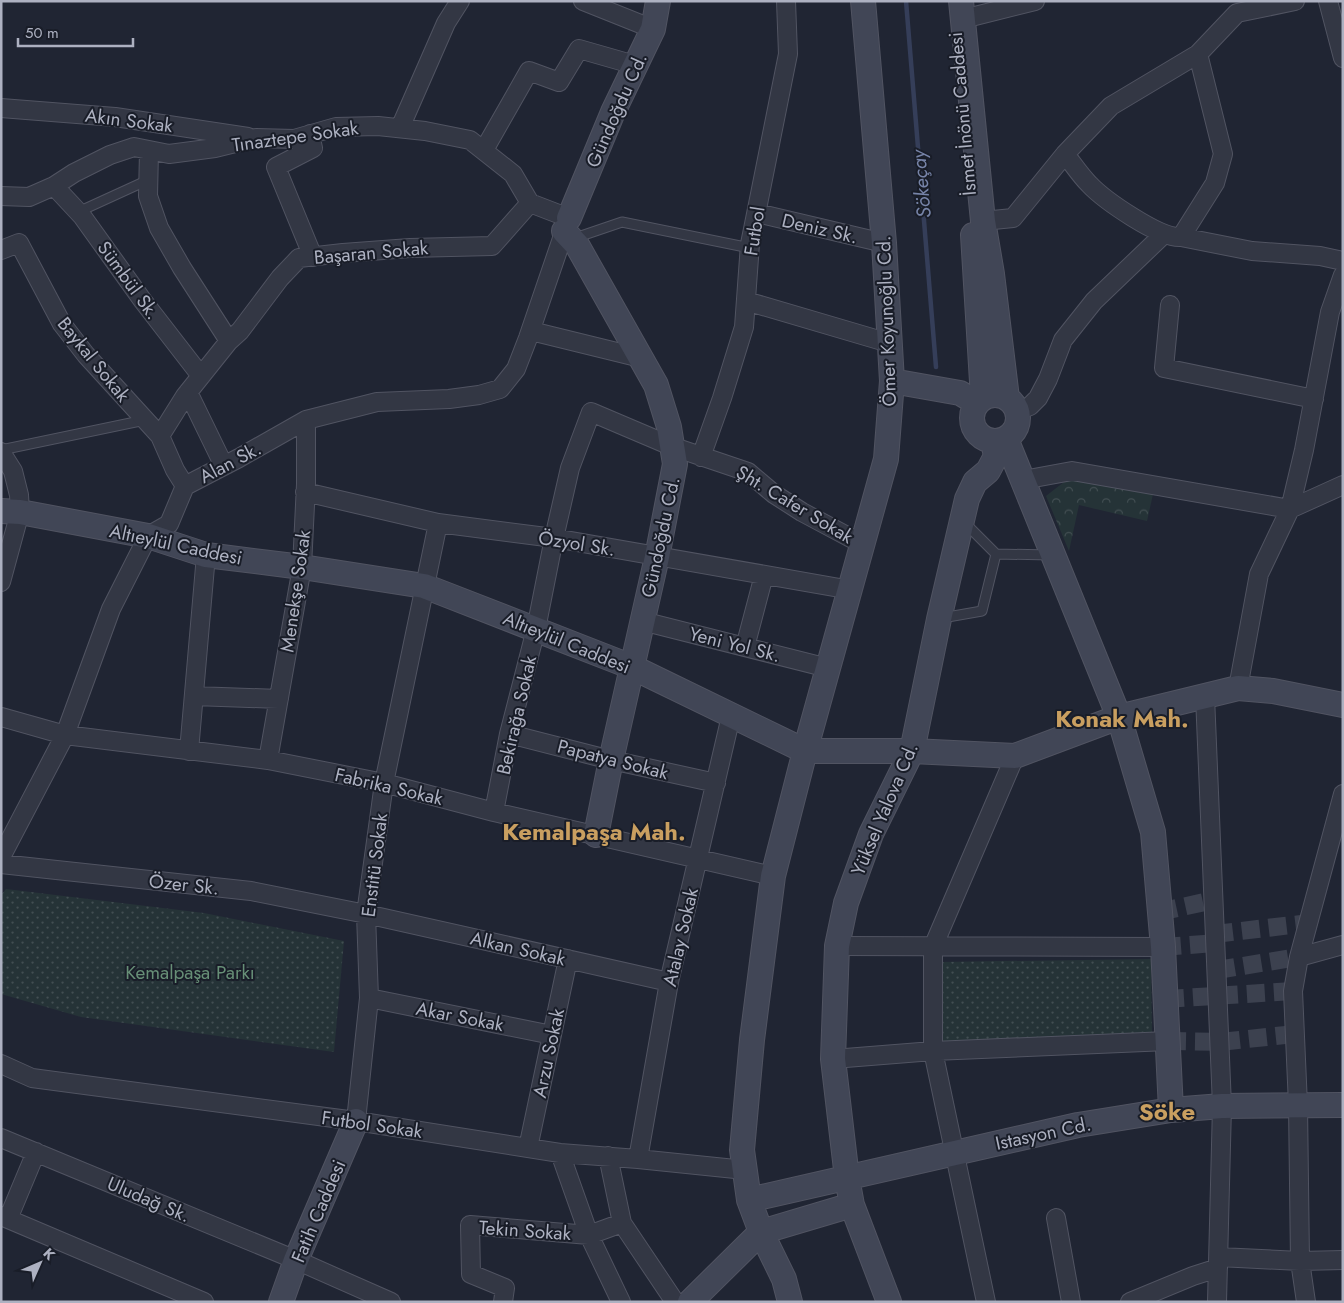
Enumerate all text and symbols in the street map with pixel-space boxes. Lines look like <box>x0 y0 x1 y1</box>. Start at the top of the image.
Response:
scale bar <box>18 15 132 47</box>
text: 50 m <box>25 22 59 44</box>
street label: İsmet İnönü Caddesi <box>942 31 983 197</box>
street label: Gündoğdu Cd. <box>579 49 654 172</box>
street label: Akın Sokak <box>84 102 175 139</box>
street label: Tınaztepe Sokak <box>230 114 361 159</box>
water label: Sökeçay <box>904 147 939 219</box>
street label: Futbol <box>737 205 772 258</box>
street label: Deniz Sk. <box>779 207 860 250</box>
street label: Başaran Sokak <box>313 234 430 271</box>
street label: Sümbül Sk. <box>91 235 166 325</box>
street label: Ömer Koyunoğlu Cd. <box>870 235 903 407</box>
street label: Baykal Sokak <box>51 311 137 408</box>
street label: Alan Sk. <box>194 435 266 490</box>
street label: Şht. Cafer Sokak <box>731 459 859 550</box>
street label: Gündoğdu Cd. <box>635 474 686 600</box>
street label: Altıeylül Caddesi <box>107 517 245 572</box>
street label: Özyol Sk. <box>536 524 617 563</box>
street label: Menekşe Sokak <box>274 528 318 654</box>
street label: Altıeylül Caddesi <box>499 605 634 680</box>
street label: Yeni Yol Sk. <box>686 620 783 669</box>
street label: Bekirağa Sokak <box>490 652 543 777</box>
district label: Konak Mah. <box>1055 701 1189 736</box>
street label: Papatya Sokak <box>555 733 672 786</box>
street label: Yüksel Yalova Cd. <box>844 739 925 880</box>
street label: Fabrika Sokak <box>332 761 446 812</box>
street label: Enstitü Sokak <box>355 811 394 919</box>
district label: Kemalpaşa Mah. <box>502 814 686 849</box>
street label: Özer Sk. <box>147 867 220 902</box>
street label: Atalay Sokak <box>656 885 705 989</box>
street label: Alkan Sokak <box>468 924 569 973</box>
park label: Kemalpaşa Parkı <box>125 959 255 986</box>
street label: Akar Sokak <box>414 995 507 1038</box>
street label: Arzu Sokak <box>526 1005 571 1100</box>
district label: Söke <box>1139 1094 1195 1129</box>
street label: Futbol Sokak <box>320 1104 425 1145</box>
street label: Istasyon Cd. <box>993 1110 1093 1157</box>
street label: Fatih Caddesi <box>285 1156 352 1267</box>
street label: Uludağ Sk. <box>103 1170 194 1229</box>
street label: Tekin Sokak <box>478 1214 573 1247</box>
north arrow <box>15 1238 65 1288</box>
text: K <box>39 1243 60 1264</box>

